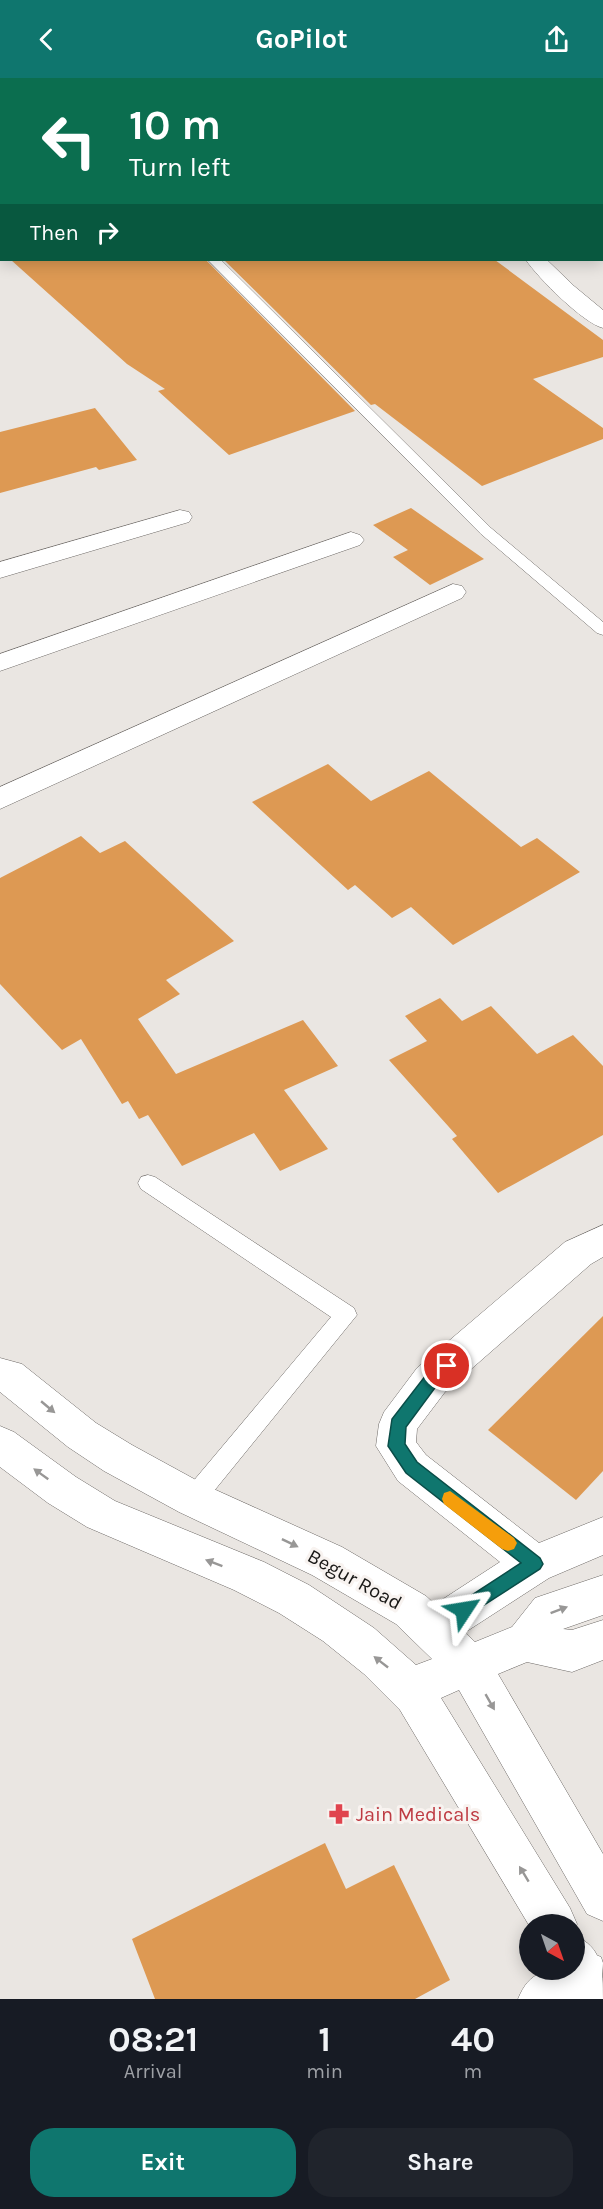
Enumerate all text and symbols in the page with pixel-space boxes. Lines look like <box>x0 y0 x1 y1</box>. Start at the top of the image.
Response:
icon: back <box>30 23 63 56</box>
text: GoPilot <box>255 23 348 55</box>
icon: share <box>540 23 573 56</box>
text: 10 m <box>129 100 221 150</box>
icon: left <box>30 102 108 180</box>
text: Turn left <box>129 151 230 183</box>
icon: right <box>91 216 124 249</box>
text: Then <box>30 220 79 246</box>
pin <box>421 1340 472 1391</box>
icon: arrive <box>430 1349 463 1382</box>
one-way arrow <box>40 1400 56 1413</box>
one-way arrow <box>34 1468 50 1480</box>
one-way arrow <box>282 1538 299 1548</box>
street label: Begur Road <box>304 1544 406 1615</box>
one-way arrow <box>205 1557 223 1567</box>
position arrow <box>432 1578 496 1642</box>
one-way arrow <box>550 1604 568 1614</box>
one-way arrow <box>373 1656 388 1668</box>
one-way arrow <box>484 1694 495 1710</box>
pharmacy icon: Jain Medicals <box>327 1802 351 1826</box>
place label: Jain Medicals <box>356 1803 480 1826</box>
one-way arrow <box>519 1866 530 1882</box>
north arrow <box>519 1914 585 1980</box>
map controls <box>519 1914 585 1980</box>
text: 08:21 <box>108 2018 198 2060</box>
text: 1 <box>318 2018 331 2060</box>
text: 40 <box>451 2018 495 2060</box>
text: Arrival <box>124 2060 182 2083</box>
text: min <box>306 2060 343 2083</box>
text: m <box>464 2060 482 2083</box>
button: Exit <box>30 2128 296 2197</box>
button: Share <box>308 2128 573 2197</box>

